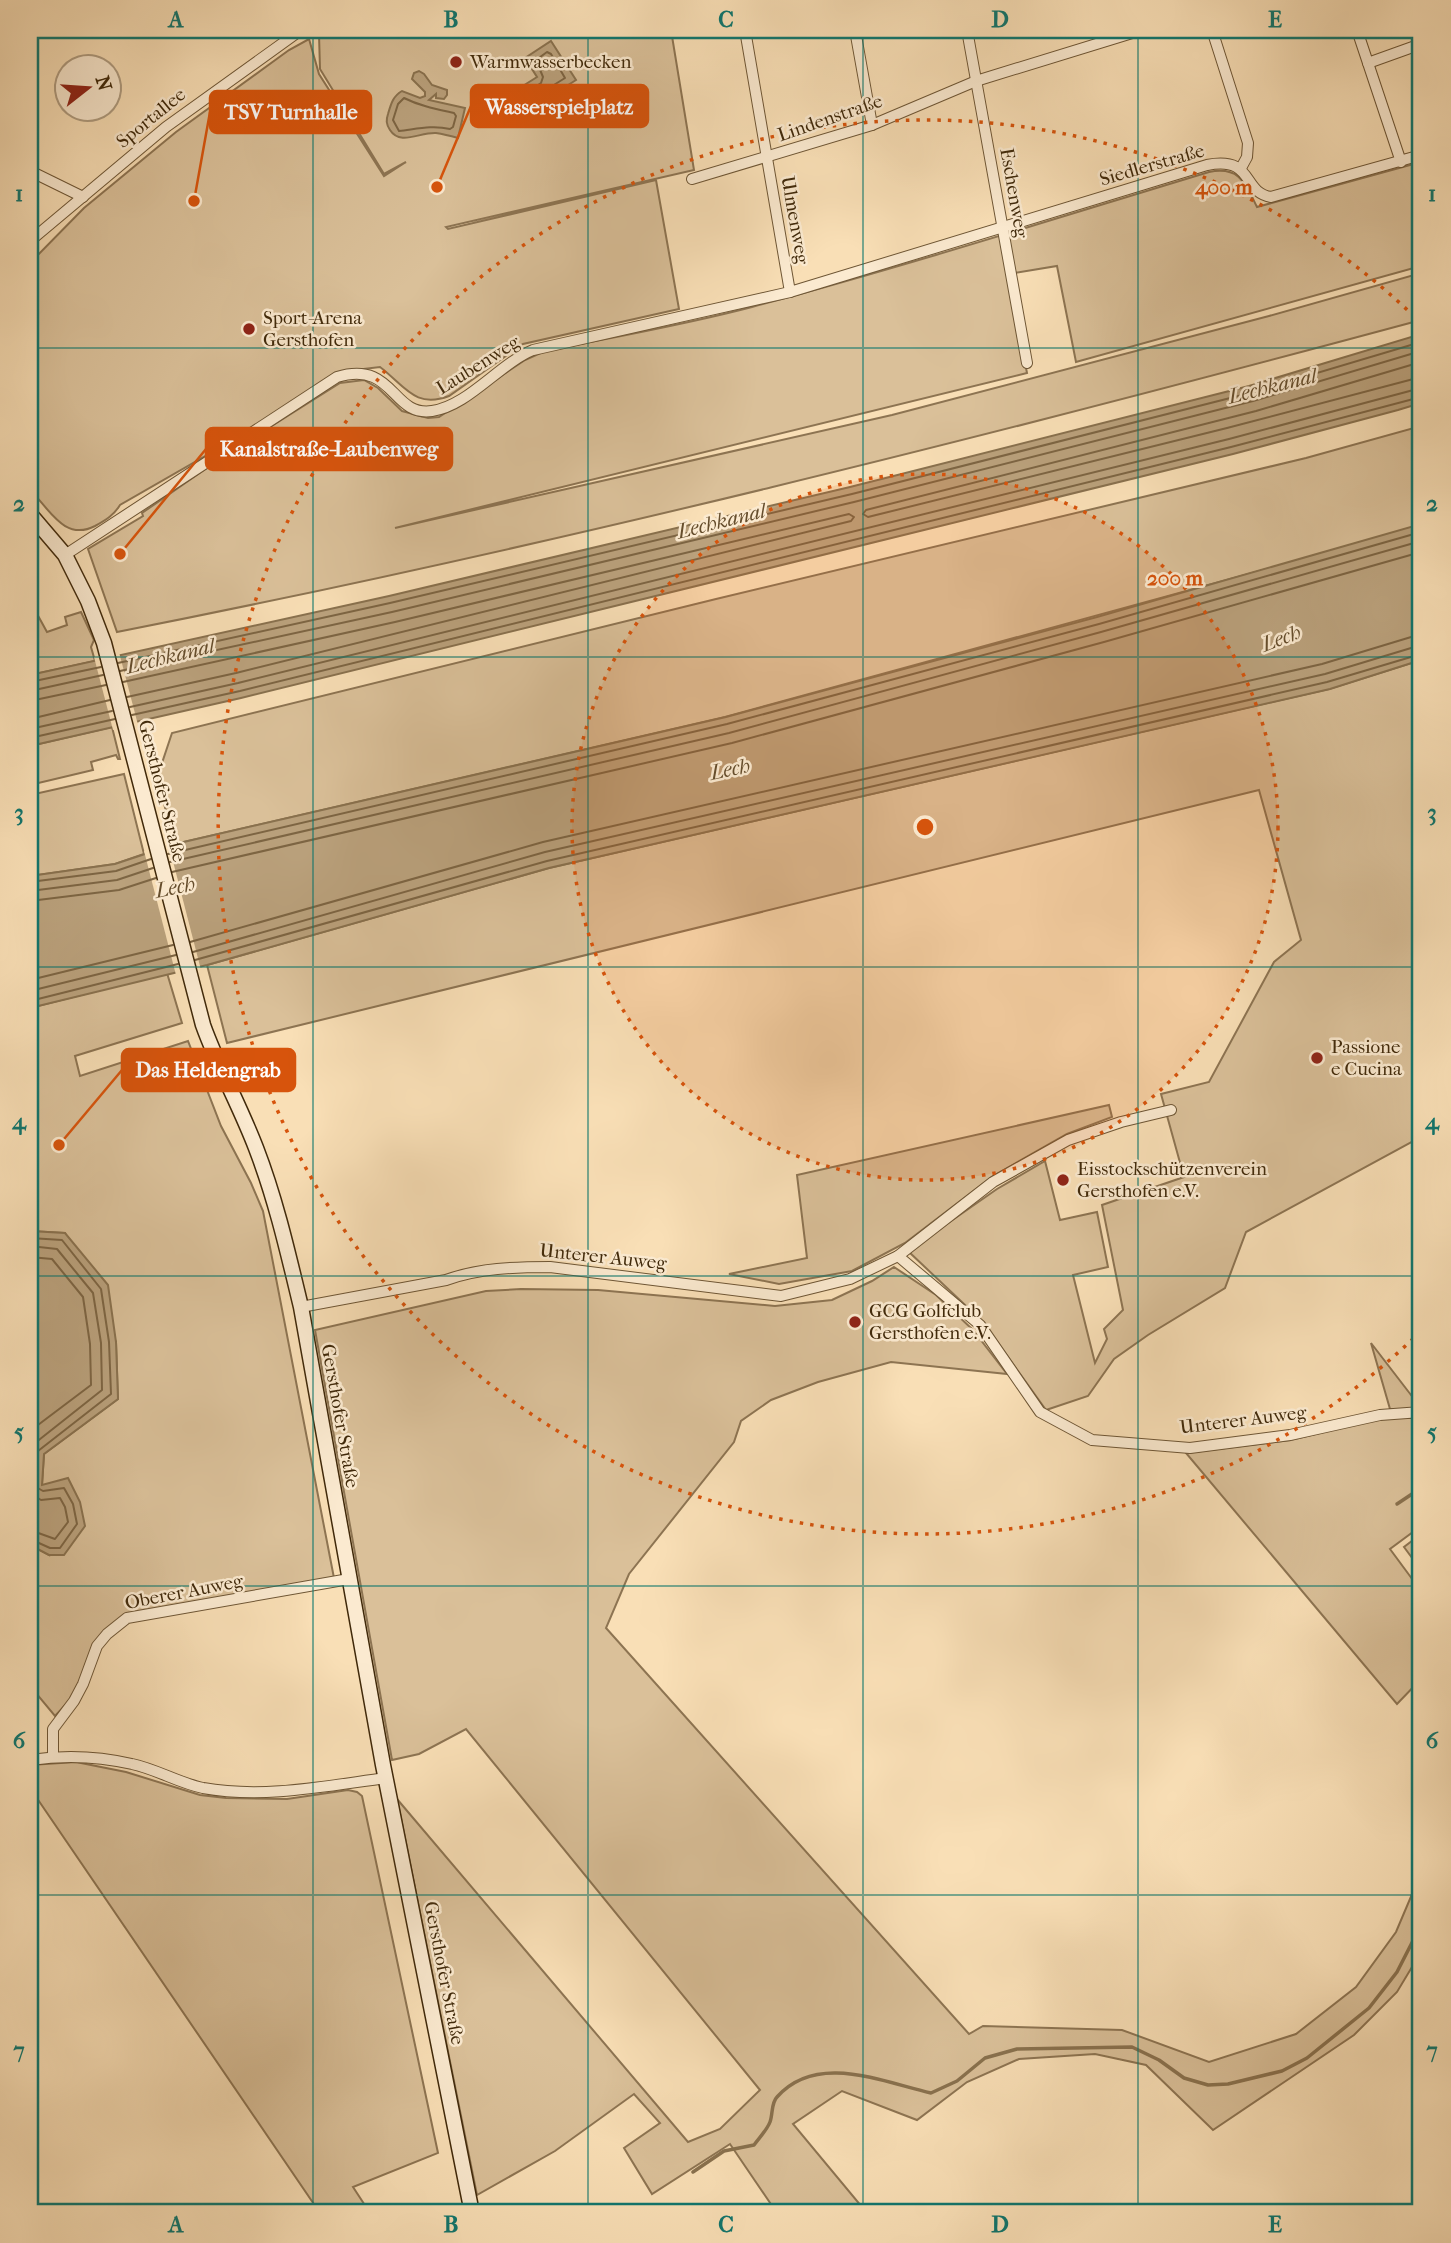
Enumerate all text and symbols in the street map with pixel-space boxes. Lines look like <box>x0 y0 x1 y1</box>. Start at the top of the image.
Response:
text: A <box>167 6 185 33</box>
text: B <box>444 6 459 33</box>
text: C <box>718 6 734 33</box>
text: D <box>991 6 1009 33</box>
text: E <box>1268 6 1282 33</box>
place label: Warmwasserbecken <box>469 51 631 73</box>
north arrow <box>52 52 122 122</box>
marker: Warmwasserbecken <box>448 54 464 70</box>
text: N <box>91 73 116 94</box>
street label: Sportallee <box>112 83 190 153</box>
callout: Wasserspielplatz <box>471 85 648 127</box>
street label: Lindenstraße <box>775 90 885 146</box>
callout: TSV Turnhalle <box>210 91 371 133</box>
text: Wasserspielplatz <box>484 95 634 119</box>
text: TSV Turnhalle <box>223 100 358 124</box>
street label: Siedlerstraße <box>1097 140 1207 190</box>
street label: Eschenweg <box>995 146 1033 240</box>
street label: Ulmenweg <box>776 174 814 267</box>
text: 400 m <box>1194 175 1253 200</box>
text: 1 <box>15 180 23 207</box>
text: 1 <box>1428 180 1436 207</box>
place label: Sport-Arena Gersthofen <box>263 307 362 351</box>
marker: Sport-Arena Gersthofen <box>241 321 257 337</box>
street label: Laubenweg <box>432 330 524 399</box>
water label: Lechkanal <box>1223 363 1321 409</box>
callout: Kanalstraße-Laubenweg <box>206 428 452 470</box>
text: Kanalstraße-Laubenweg <box>220 437 439 461</box>
text: 2 <box>13 490 25 517</box>
text: 2 <box>1426 490 1438 517</box>
water label: Lechkanal <box>672 498 770 544</box>
text: 200 m <box>1147 566 1204 590</box>
water label: Lech <box>1256 620 1304 657</box>
water label: Lechkanal <box>121 633 219 679</box>
street label: Gersthofer Straße <box>134 718 190 864</box>
water label: Lech <box>706 753 752 785</box>
text: 3 <box>14 799 24 826</box>
text: 3 <box>1427 799 1437 826</box>
centre of rings <box>913 815 937 839</box>
water label: Lech <box>151 871 197 903</box>
place label: Passione e Cucina <box>1331 1036 1402 1080</box>
callout: Das Heldengrab <box>122 1049 295 1091</box>
marker: Passione e Cucina <box>1309 1050 1325 1066</box>
text: Das Heldengrab <box>135 1058 281 1082</box>
text: 4 <box>11 1108 27 1135</box>
text: 4 <box>1424 1108 1440 1135</box>
place label: Eisstockschützenverein Gersthofen e.V. <box>1077 1158 1267 1202</box>
marker: Eisstockschützenverein Gersthofen e.V. <box>1055 1172 1071 1188</box>
street label: Unterer Auweg <box>538 1239 668 1275</box>
place label: GCG Golfclub Gersthofen e.V. <box>869 1300 991 1344</box>
marker: GCG Golfclub Gersthofen e.V. <box>847 1314 863 1330</box>
street label: Gersthofer Straße <box>317 1342 363 1490</box>
street label: Unterer Auweg <box>1178 1401 1308 1439</box>
text: 5 <box>14 1418 24 1445</box>
text: 5 <box>1427 1418 1437 1445</box>
street label: Oberer Auweg <box>123 1570 246 1614</box>
text: 6 <box>13 1727 26 1754</box>
text: 6 <box>1426 1727 1439 1754</box>
street label: Gersthofer Straße <box>419 1899 469 2047</box>
text: 7 <box>12 2037 25 2064</box>
text: 7 <box>1425 2037 1438 2064</box>
text: A <box>167 2211 185 2238</box>
text: B <box>444 2211 459 2238</box>
text: C <box>718 2211 734 2238</box>
text: D <box>991 2211 1009 2238</box>
text: E <box>1268 2211 1282 2238</box>

